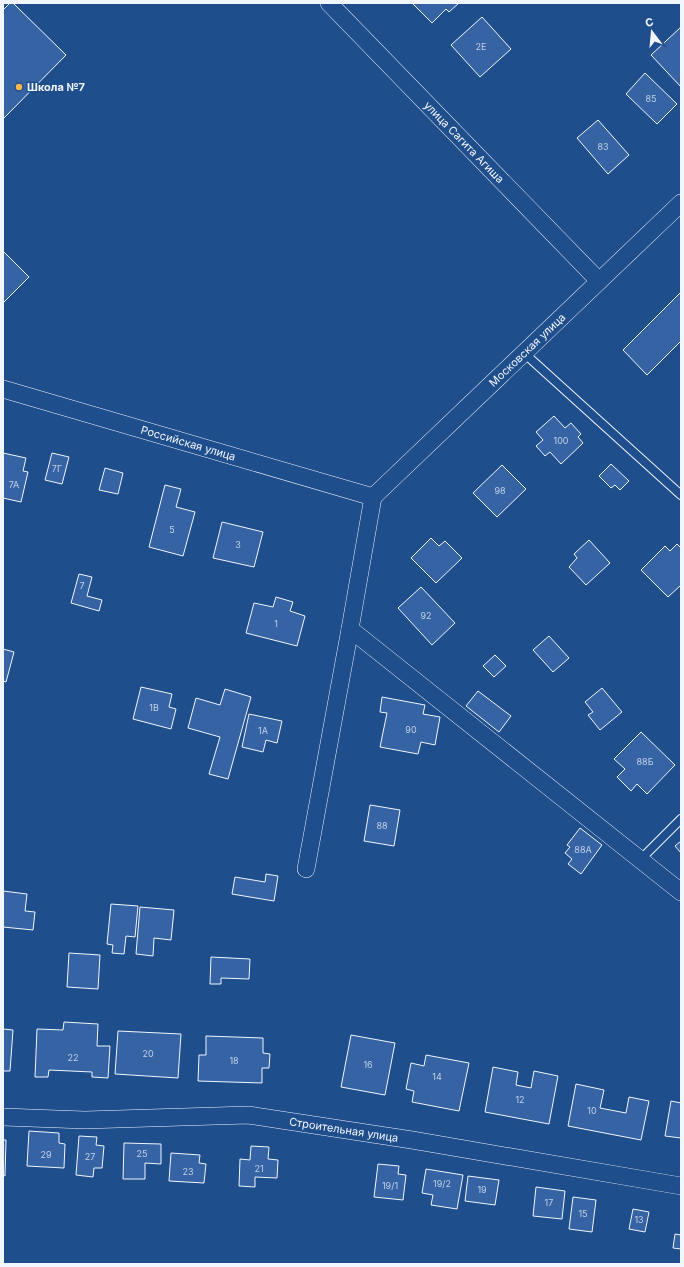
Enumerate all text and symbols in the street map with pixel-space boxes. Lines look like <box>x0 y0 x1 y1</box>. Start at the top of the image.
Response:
north arrow <box>632 12 672 52</box>
text: С <box>643 15 655 30</box>
house number: 2Е <box>476 41 486 52</box>
place label: Школа №7 <box>27 80 85 94</box>
marker: Школа №7 <box>14 82 24 92</box>
house number: 85 <box>645 93 657 104</box>
street label: улица Сагита Агиша <box>421 98 507 186</box>
house number: 83 <box>597 141 609 152</box>
street label: Московская улица <box>486 310 568 390</box>
street label: Российская улица <box>139 423 237 464</box>
house number: 100 <box>553 435 569 446</box>
house number: 7Г <box>52 463 62 474</box>
house number: 7А <box>9 479 19 490</box>
house number: 98 <box>494 485 506 496</box>
house number: 5 <box>169 524 175 535</box>
house number: 3 <box>235 539 241 550</box>
house number: 7 <box>79 580 85 591</box>
house number: 92 <box>420 610 432 621</box>
house number: 1 <box>274 618 278 629</box>
house number: 1В <box>149 702 159 713</box>
house number: 90 <box>405 724 417 735</box>
house number: 1А <box>258 725 268 736</box>
house number: 88Б <box>637 756 654 767</box>
house number: 88 <box>376 820 388 831</box>
house number: 88А <box>574 844 592 855</box>
house number: 20 <box>142 1048 154 1059</box>
house number: 22 <box>68 1052 78 1063</box>
house number: 18 <box>229 1055 239 1066</box>
house number: 16 <box>363 1059 373 1070</box>
house number: 14 <box>432 1071 442 1082</box>
house number: 12 <box>515 1094 525 1105</box>
house number: 10 <box>587 1105 597 1116</box>
street label: Строительная улица <box>288 1114 399 1145</box>
house number: 25 <box>137 1148 147 1159</box>
house number: 29 <box>40 1149 52 1160</box>
house number: 27 <box>85 1151 95 1162</box>
house number: 21 <box>254 1163 264 1174</box>
house number: 23 <box>182 1166 194 1177</box>
house number: 19/2 <box>433 1178 451 1189</box>
house number: 19/1 <box>382 1180 398 1191</box>
house number: 19 <box>477 1184 487 1195</box>
house number: 17 <box>545 1197 553 1208</box>
house number: 15 <box>578 1208 588 1219</box>
house number: 13 <box>634 1214 644 1225</box>

